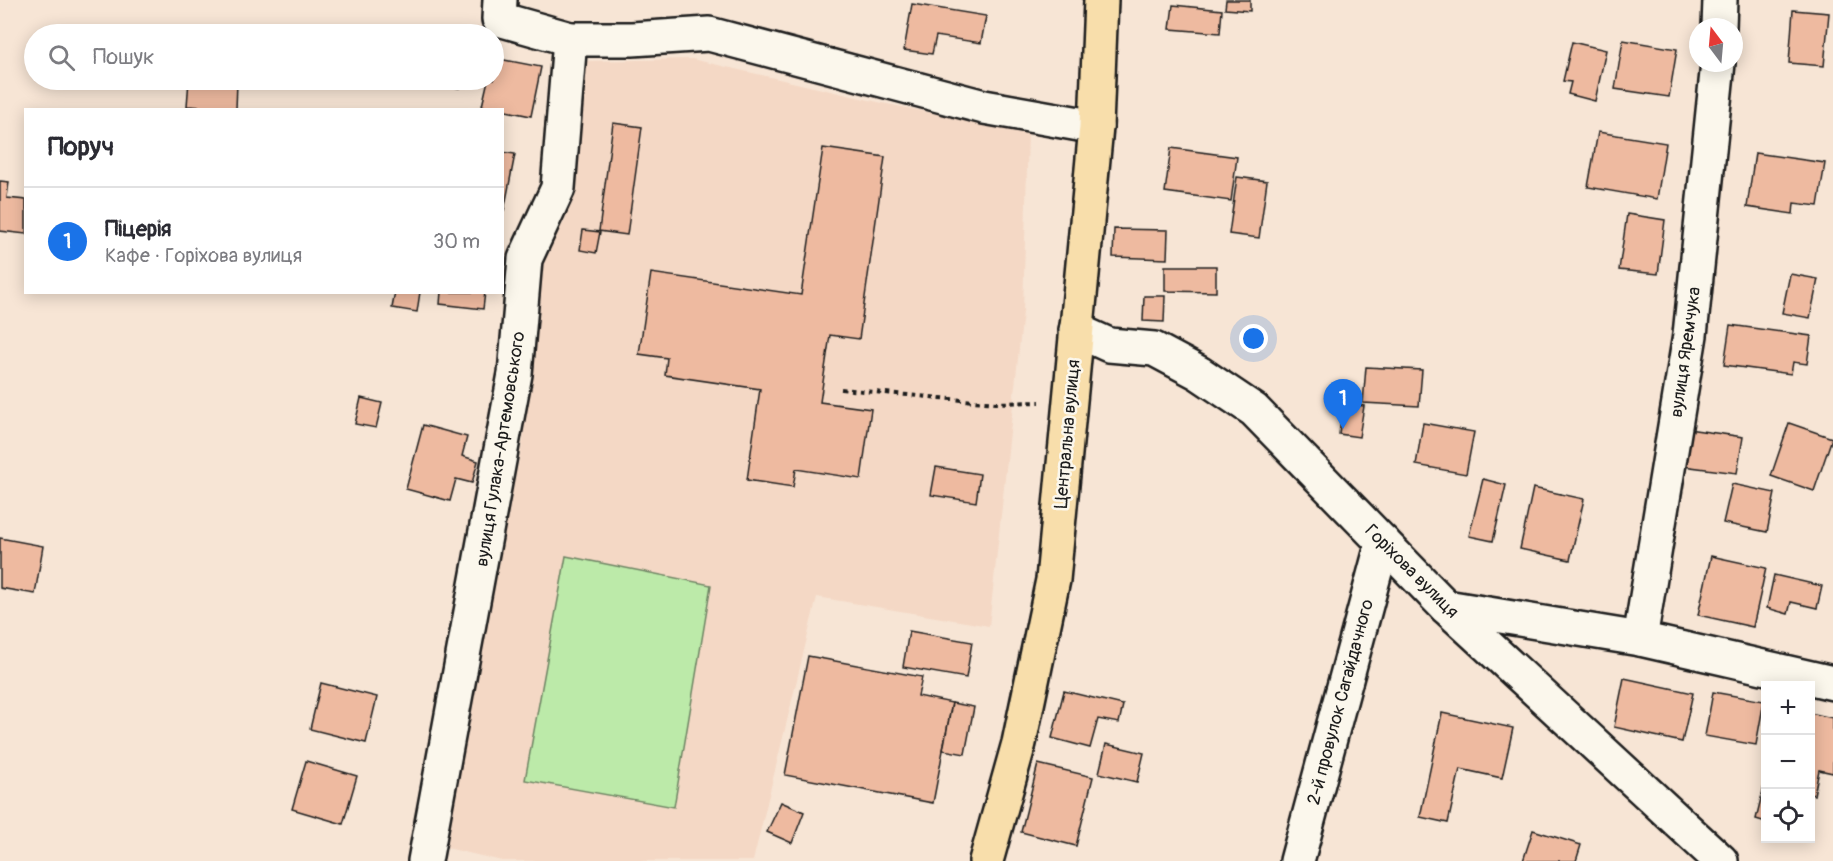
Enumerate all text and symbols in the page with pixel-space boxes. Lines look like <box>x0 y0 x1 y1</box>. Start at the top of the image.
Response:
north arrow <box>1689 18 1743 72</box>
search box <box>24 24 504 90</box>
icon: search <box>45 41 78 74</box>
text: Пошук <box>93 43 154 71</box>
text: Поруч <box>48 131 114 163</box>
text: Піцерія <box>105 215 171 243</box>
text: 1 <box>64 229 71 254</box>
text: 30 m <box>433 229 480 254</box>
text: Кафе · Горіхова вулиця <box>105 243 302 268</box>
street label: вулиця Яремчука <box>1665 285 1706 419</box>
your location <box>1239 324 1268 353</box>
street label: вулиця Гулака-Артемовського <box>471 330 531 568</box>
street label: Центральна вулиця <box>1050 359 1085 509</box>
pin: 1 <box>1324 380 1362 429</box>
street label: Горіхова вулиця <box>1360 520 1463 623</box>
street label: 2-й провулок Сагайдачного <box>1302 597 1379 807</box>
map controls <box>1761 681 1815 843</box>
button: + <box>1761 681 1815 735</box>
button: − <box>1761 735 1815 789</box>
button: locate <box>1761 789 1815 843</box>

